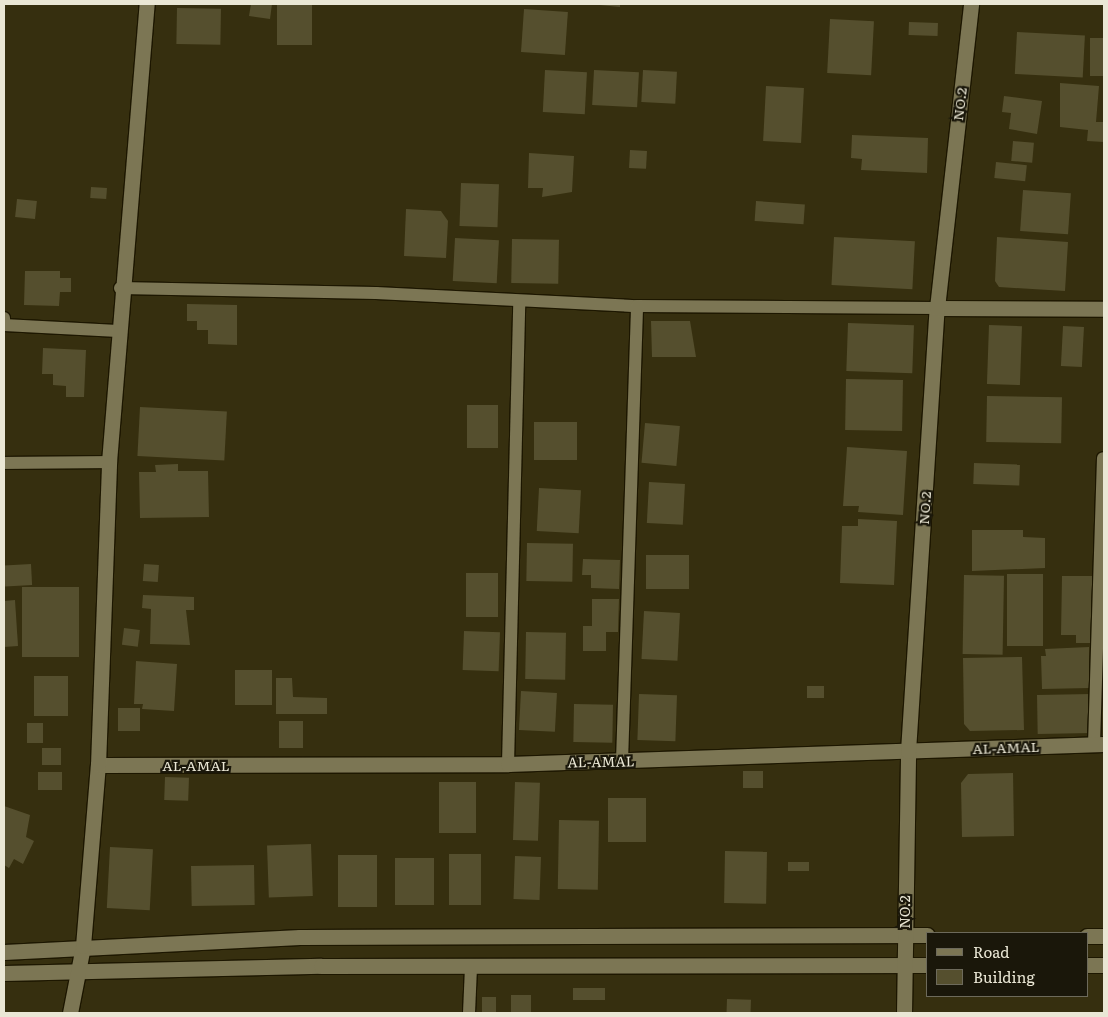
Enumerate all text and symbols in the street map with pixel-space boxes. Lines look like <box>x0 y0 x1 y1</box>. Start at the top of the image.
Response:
street label: NO.2 <box>949 86 969 122</box>
street label: NO.2 <box>914 491 934 525</box>
street label: AL-AMAL <box>972 737 1040 757</box>
street label: AL-AMAL <box>567 752 635 770</box>
street label: AL-AMAL <box>162 757 230 773</box>
street label: NO.2 <box>895 895 913 929</box>
legend <box>926 932 1088 997</box>
text: Road <box>973 940 1009 963</box>
text: Building <box>973 965 1035 988</box>

